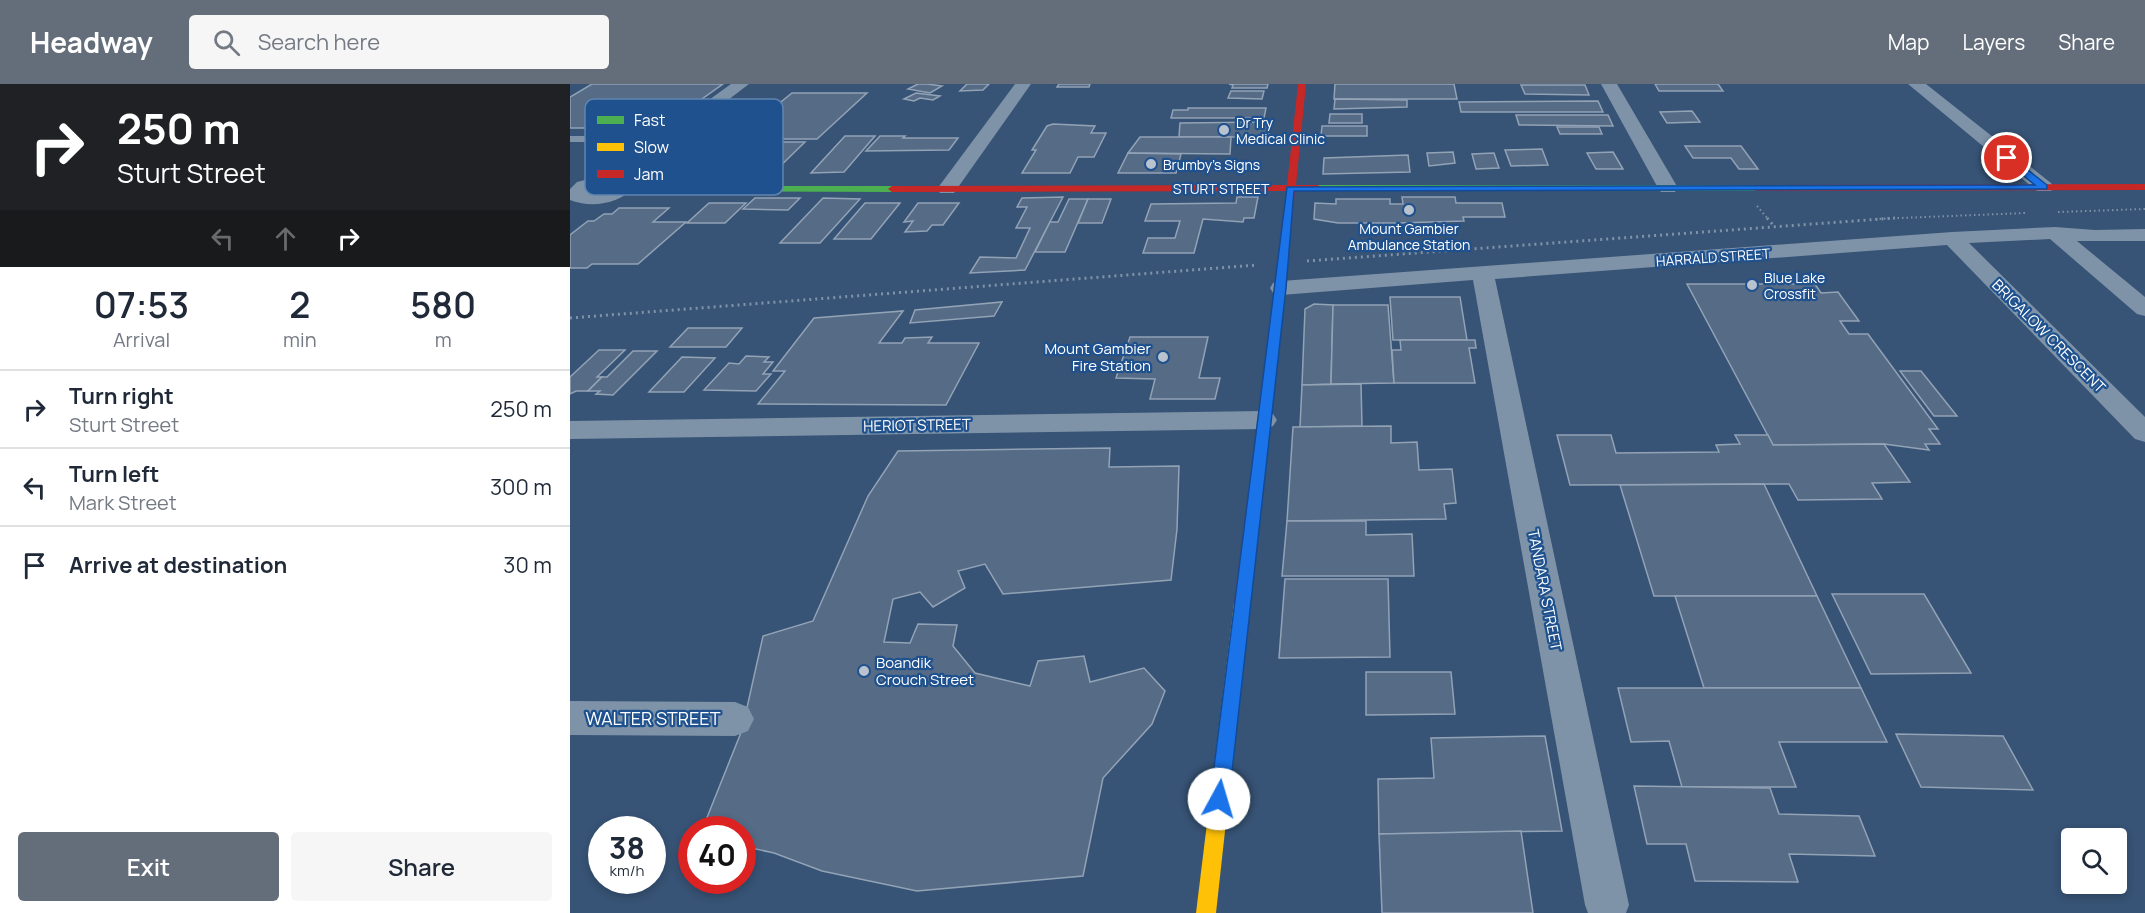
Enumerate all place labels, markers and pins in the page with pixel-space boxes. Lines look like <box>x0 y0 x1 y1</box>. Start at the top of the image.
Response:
place label: Dr Try Medical Clinic <box>1236 113 1325 148</box>
marker: Dr Try Medical Clinic <box>1217 123 1231 137</box>
pin <box>1981 132 2032 183</box>
place label: Brumby's Signs <box>1163 155 1260 174</box>
marker: Brumby's Signs <box>1144 157 1158 171</box>
marker: Mount Gambier Ambulance Station <box>1402 203 1416 217</box>
place label: Mount Gambier Ambulance Station <box>1348 219 1470 254</box>
place label: Blue Lake Crossfit <box>1764 268 1825 303</box>
marker: Blue Lake Crossfit <box>1745 278 1759 292</box>
place label: Mount Gambier Fire Station <box>1045 338 1152 376</box>
marker: Mount Gambier Fire Station <box>1156 350 1170 364</box>
place label: Boandik Crouch Street <box>876 652 974 690</box>
marker: Boandik Crouch Street <box>857 664 871 678</box>

